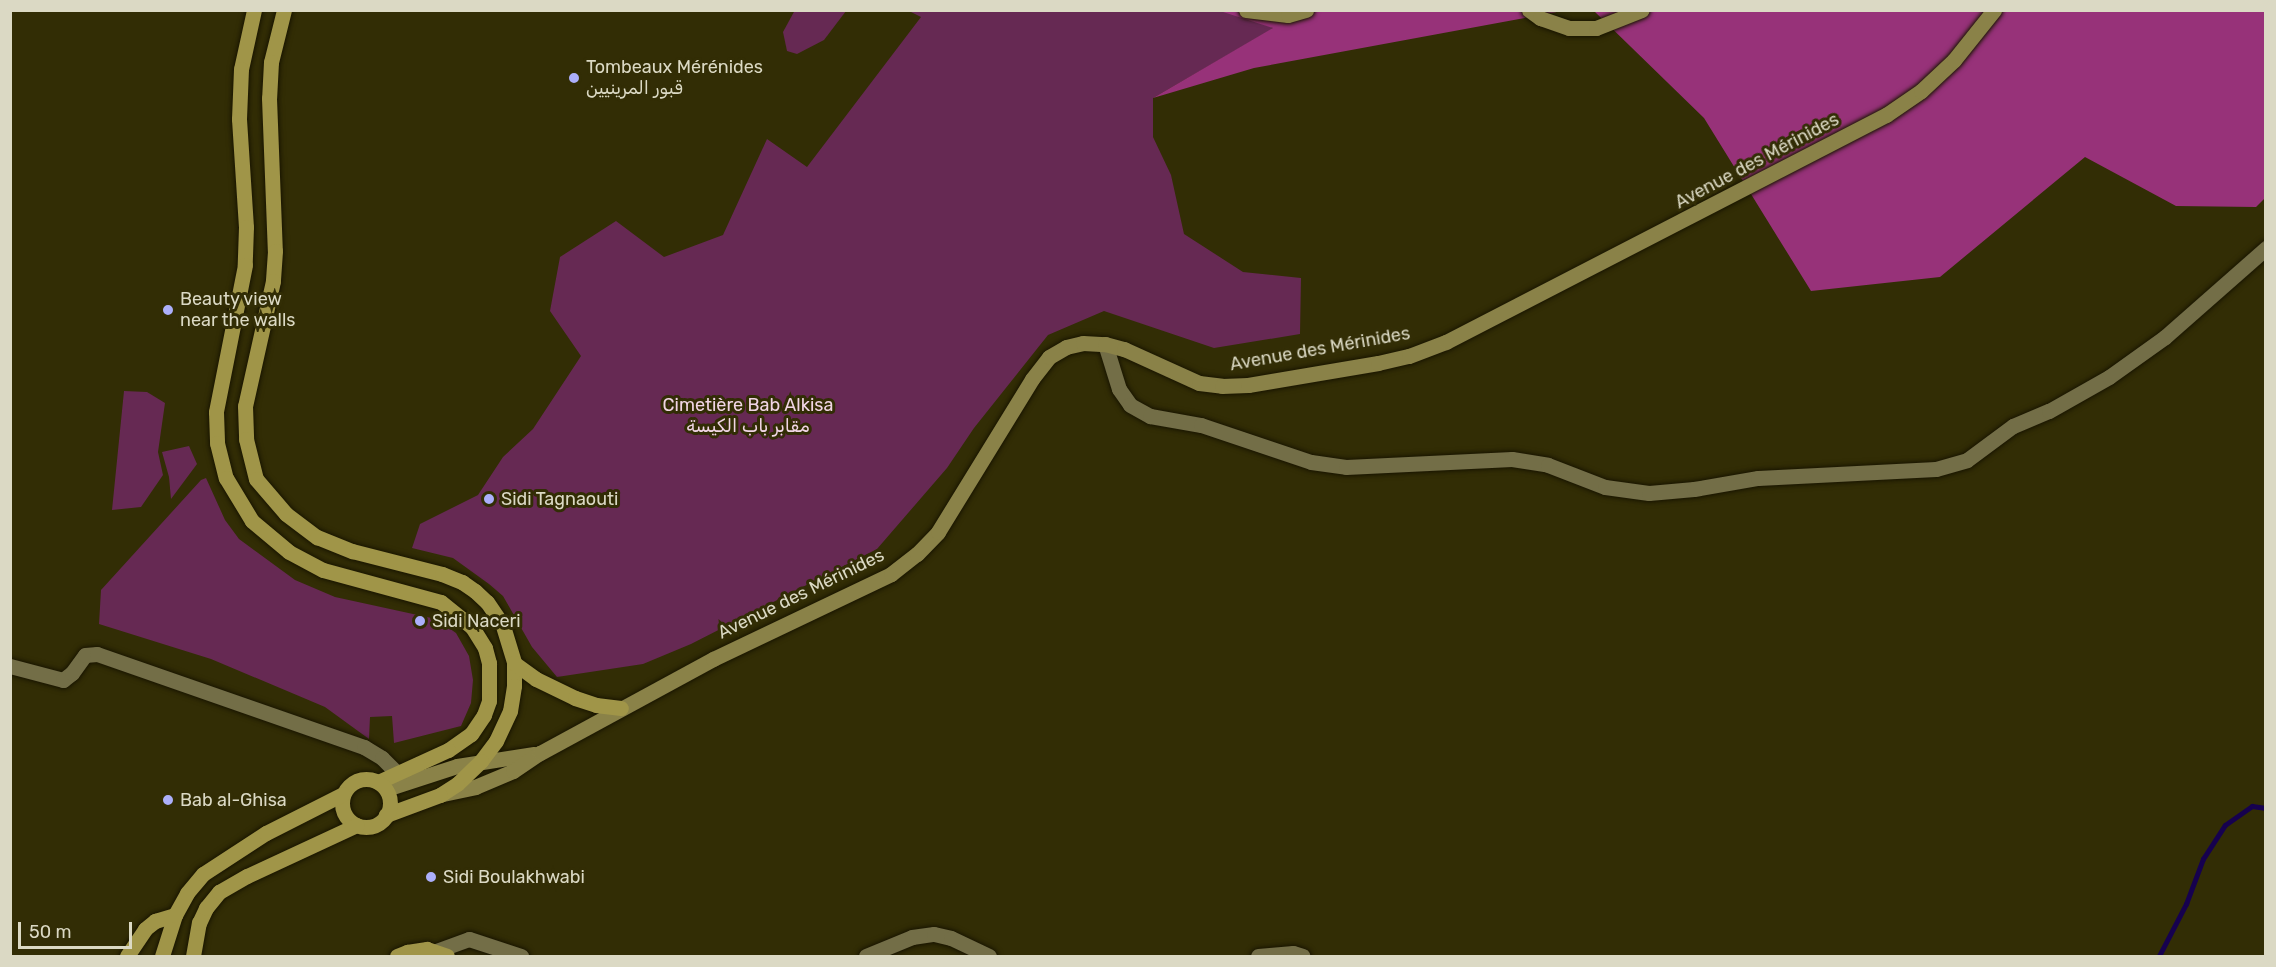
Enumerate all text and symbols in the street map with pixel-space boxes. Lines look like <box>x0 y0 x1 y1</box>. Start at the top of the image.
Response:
place label: Tombeaux Mérénides قبور المرينيين <box>586 57 763 100</box>
marker: Tombeaux Mérénides قبور المرينيين <box>567 71 581 85</box>
street label: Avenue des Mérinides <box>1671 109 1843 213</box>
place label: Beauty view near the walls <box>180 289 297 332</box>
marker: Beauty view near the walls <box>161 303 175 317</box>
street label: Avenue des Mérinides <box>1228 323 1412 375</box>
park label: Cimetière Bab Alkisa مقابر باب الكيسة <box>662 395 834 438</box>
place label: Sidi Tagnaouti <box>501 488 619 510</box>
marker: Sidi Tagnaouti <box>482 492 496 506</box>
street label: Avenue des Mérinides <box>714 544 888 644</box>
place label: Sidi Naceri <box>432 610 521 632</box>
marker: Sidi Naceri <box>413 614 427 628</box>
place label: Bab al-Ghisa <box>180 789 287 811</box>
marker: Bab al-Ghisa <box>161 793 175 807</box>
place label: Sidi Boulakhwabi <box>443 866 585 888</box>
marker: Sidi Boulakhwabi <box>424 870 438 884</box>
scale bar <box>21 910 135 948</box>
text: 50 m <box>29 921 72 943</box>

